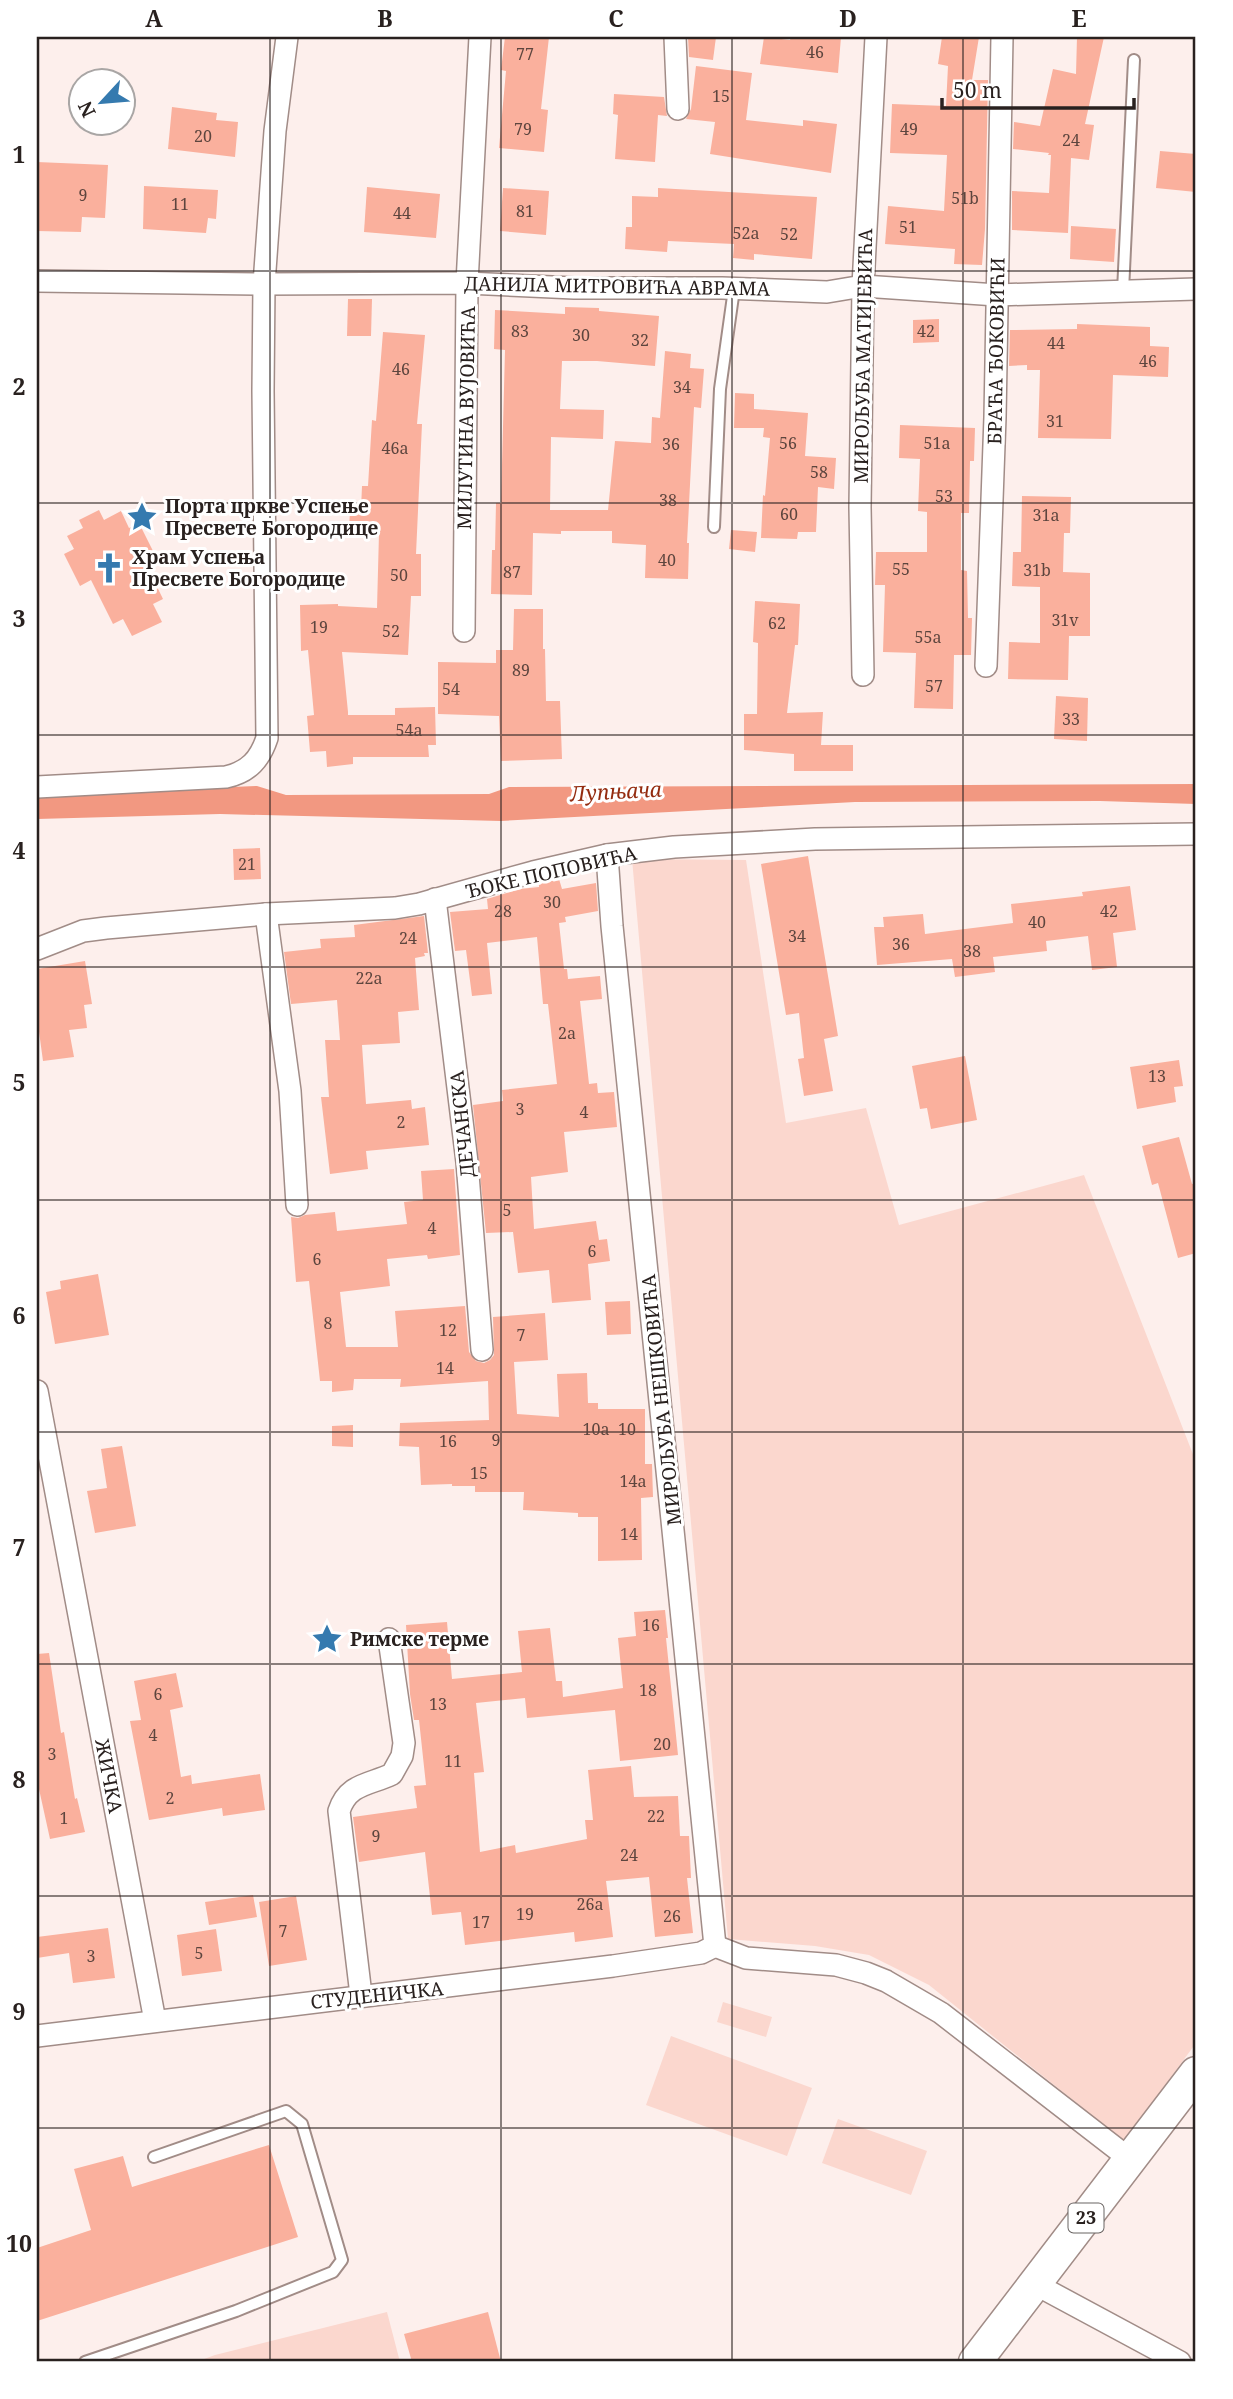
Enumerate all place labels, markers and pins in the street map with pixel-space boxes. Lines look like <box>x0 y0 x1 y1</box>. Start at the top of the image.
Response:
place label: Порта цркве Успење Пресвете Богородице <box>165 493 379 541</box>
place icon: Порта цркве Успење Пресвете Богородице <box>125 500 159 534</box>
place label: Храм Успења Пресвете Богородице <box>132 544 346 592</box>
church icon: Храм Успења Пресвете Богородице <box>92 551 126 585</box>
place icon: Римске терме <box>310 1622 344 1656</box>
place label: Римске терме <box>350 1626 489 1652</box>

